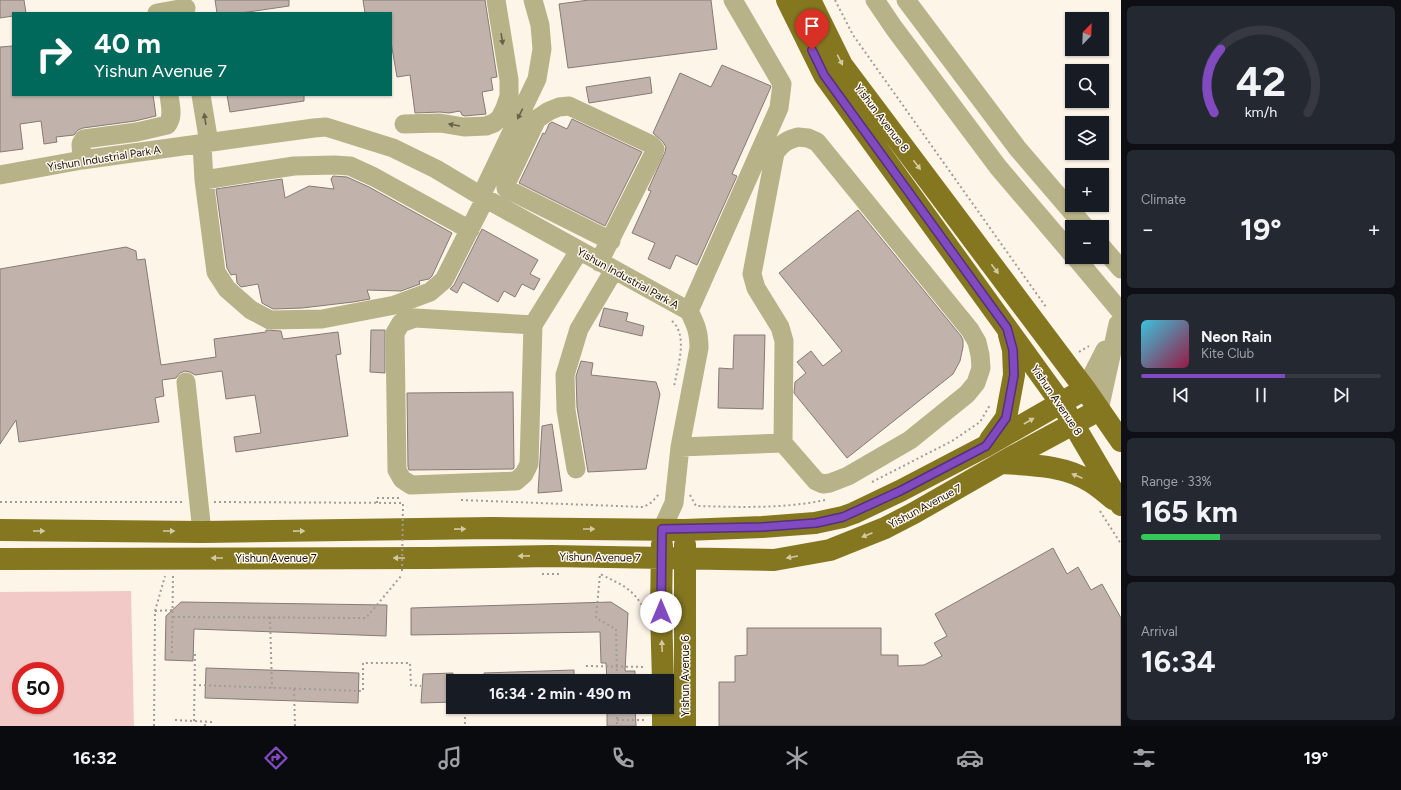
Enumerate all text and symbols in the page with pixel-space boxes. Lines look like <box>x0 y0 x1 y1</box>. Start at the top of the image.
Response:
pin <box>795 9 829 50</box>
north arrow <box>1065 12 1109 56</box>
map controls <box>1065 12 1109 264</box>
icon: arrive <box>801 15 823 37</box>
text: 40 m <box>94 26 161 60</box>
icon: right <box>28 28 80 80</box>
one-way arrow <box>499 32 505 45</box>
one-way arrow <box>837 54 843 66</box>
text: 42 <box>1236 56 1286 106</box>
text: Yishun Avenue 7 <box>94 60 227 82</box>
button: search <box>1065 64 1109 108</box>
street label: Yishun Avenue 8 <box>852 82 912 155</box>
text: km/h <box>1245 103 1277 121</box>
one-way arrow <box>517 108 523 120</box>
one-way arrow <box>202 113 208 125</box>
button: layers <box>1065 116 1109 160</box>
one-way arrow <box>448 122 460 128</box>
street label: Yishun Industrial Park A <box>46 143 162 174</box>
one-way arrow <box>913 159 921 170</box>
button: + <box>1065 168 1109 212</box>
text: Climate <box>1141 192 1186 207</box>
text: 19° <box>1240 211 1282 248</box>
text: − <box>1141 216 1155 243</box>
text: + <box>1367 216 1381 243</box>
button: − <box>1065 220 1109 264</box>
street label: Yishun Industrial Park A <box>575 245 681 312</box>
one-way arrow <box>990 263 999 274</box>
text: Neon Rain <box>1201 328 1272 346</box>
text: Kite Club <box>1201 346 1254 361</box>
street label: Yishun Avenue 8 <box>1028 363 1085 438</box>
icon: previous <box>1170 384 1192 406</box>
icon: pause <box>1250 384 1272 406</box>
icon: next <box>1330 384 1352 406</box>
one-way arrow <box>1023 417 1035 424</box>
one-way arrow <box>1072 473 1083 479</box>
text: Range · 33% <box>1141 474 1212 489</box>
street label: Yishun Avenue 7 <box>886 482 964 531</box>
text: 165 km <box>1141 493 1238 530</box>
one-way arrow <box>454 526 467 532</box>
one-way arrow <box>583 526 596 532</box>
one-way arrow <box>33 528 46 534</box>
one-way arrow <box>163 528 175 535</box>
one-way arrow <box>293 528 306 534</box>
one-way arrow <box>862 532 873 538</box>
street label: Yishun Avenue 7 <box>559 550 641 565</box>
street label: Yishun Avenue 7 <box>235 552 317 565</box>
one-way arrow <box>517 553 530 559</box>
one-way arrow <box>786 554 798 560</box>
one-way arrow <box>210 555 223 561</box>
one-way arrow <box>392 555 405 561</box>
position arrow <box>640 591 682 633</box>
text: Arrival <box>1141 624 1178 639</box>
street label: Yishun Avenue 6 <box>679 635 692 717</box>
one-way arrow <box>658 640 665 652</box>
text: 16:34 <box>1141 643 1216 680</box>
speed limit sign: 50 <box>12 662 64 714</box>
text: 16:34 · 2 min · 490 m <box>489 685 631 703</box>
icon: directions <box>262 744 290 772</box>
icon: music <box>436 744 464 772</box>
icon: phone <box>609 744 637 772</box>
icon: climate <box>783 744 811 772</box>
icon: car <box>956 744 984 772</box>
icon: filters <box>1130 744 1158 772</box>
text: 16:32 <box>73 747 117 769</box>
text: 19° <box>1303 747 1328 769</box>

